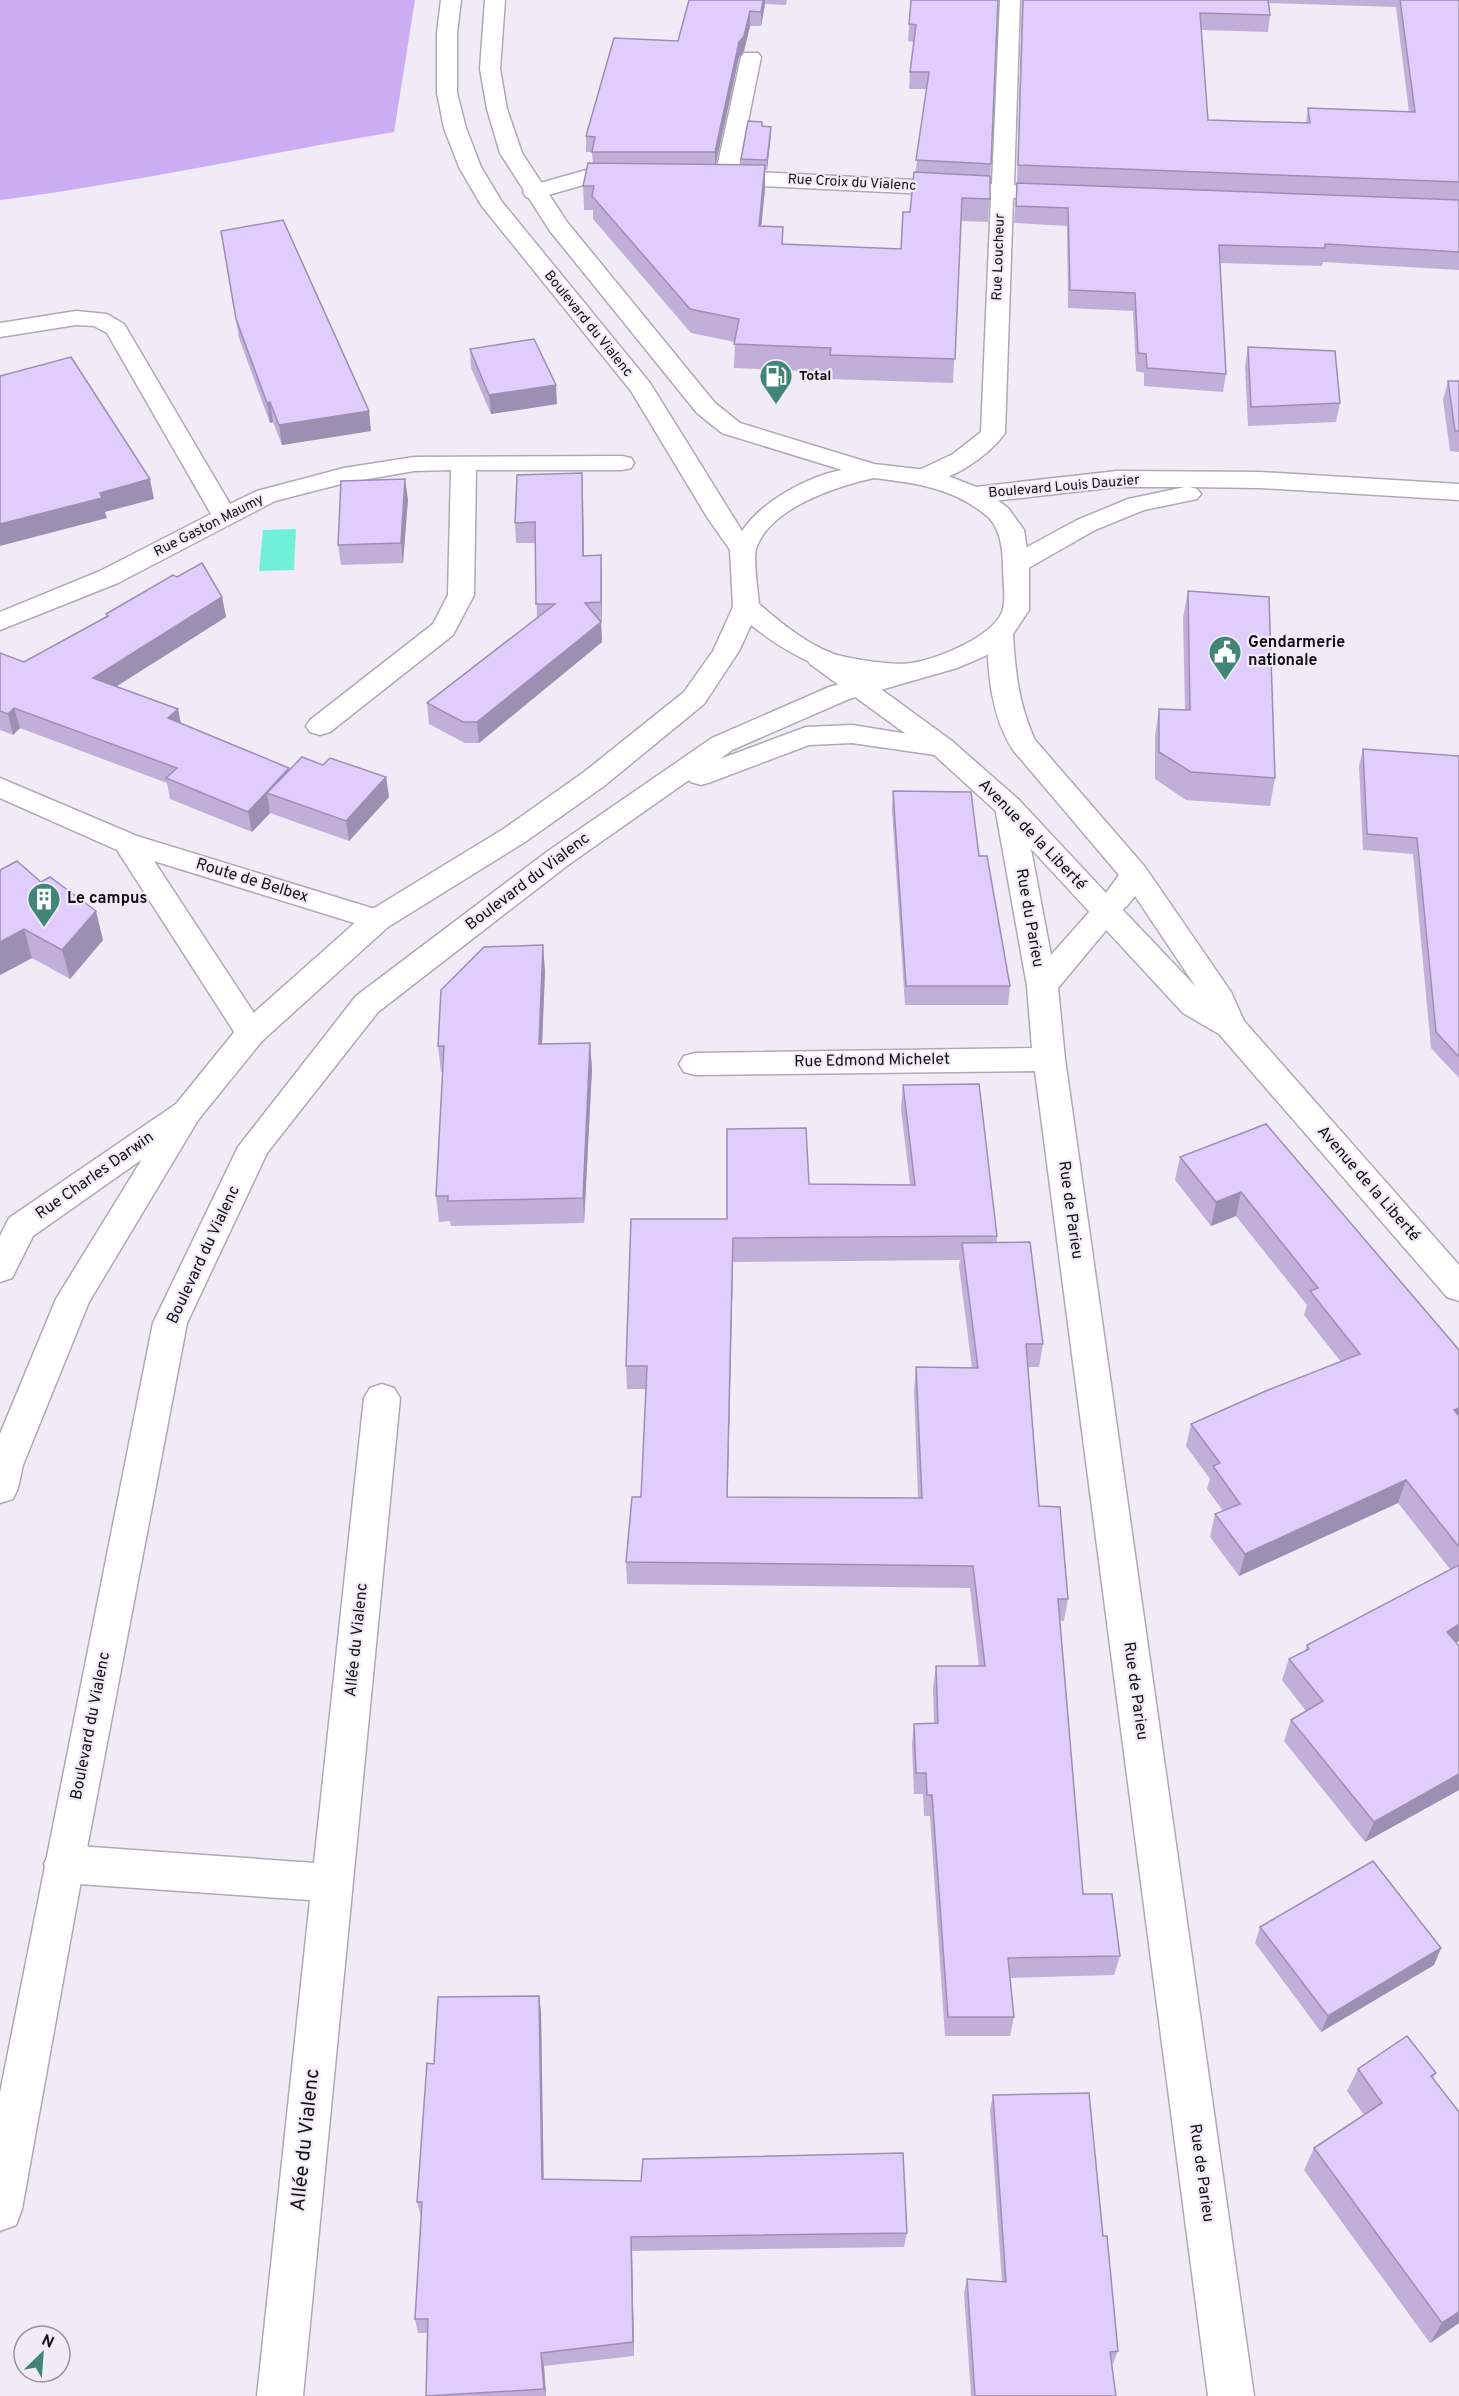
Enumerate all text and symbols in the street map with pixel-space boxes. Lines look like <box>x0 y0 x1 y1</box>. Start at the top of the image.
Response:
street label: Rue Croix du Vialenc <box>787 171 917 195</box>
street label: Rue Loucheur <box>989 213 1009 301</box>
street label: Boulevard du Vialenc <box>540 268 636 380</box>
fuel station icon: Total <box>758 358 794 405</box>
place label: Total <box>799 368 831 385</box>
street label: Boulevard Louis Dauzier <box>988 472 1141 502</box>
street label: Rue Gaston Maumy <box>151 491 267 561</box>
place label: Gendarmerie nationale <box>1248 633 1345 671</box>
public building icon: Gendarmerie nationale <box>1207 634 1243 681</box>
street label: Avenue de la Liberté <box>974 775 1090 895</box>
street label: Boulevard du Vialenc <box>462 829 594 935</box>
street label: Route de Belbex <box>193 854 311 908</box>
street label: Rue du Parieu <box>1010 867 1048 969</box>
building icon: Le campus <box>26 881 62 928</box>
place label: Le campus <box>67 889 147 909</box>
street label: Rue Edmond Michelet <box>794 1050 950 1072</box>
street label: Avenue de la Liberté <box>1312 1122 1424 1246</box>
street label: Rue Charles Darwin <box>32 1128 158 1224</box>
street label: Rue de Parieu <box>1053 1159 1087 1261</box>
street label: Boulevard du Vialenc <box>163 1183 245 1327</box>
street label: Allée du Vialenc <box>341 1582 373 1698</box>
street label: Rue de Parieu <box>1118 1640 1152 1742</box>
street label: Boulevard du Vialenc <box>67 1650 115 1802</box>
street label: Allée du Vialenc <box>286 2067 326 2213</box>
street label: Rue de Parieu <box>1184 2122 1218 2224</box>
north arrow <box>12 2324 72 2384</box>
text: N <box>38 2331 57 2354</box>

